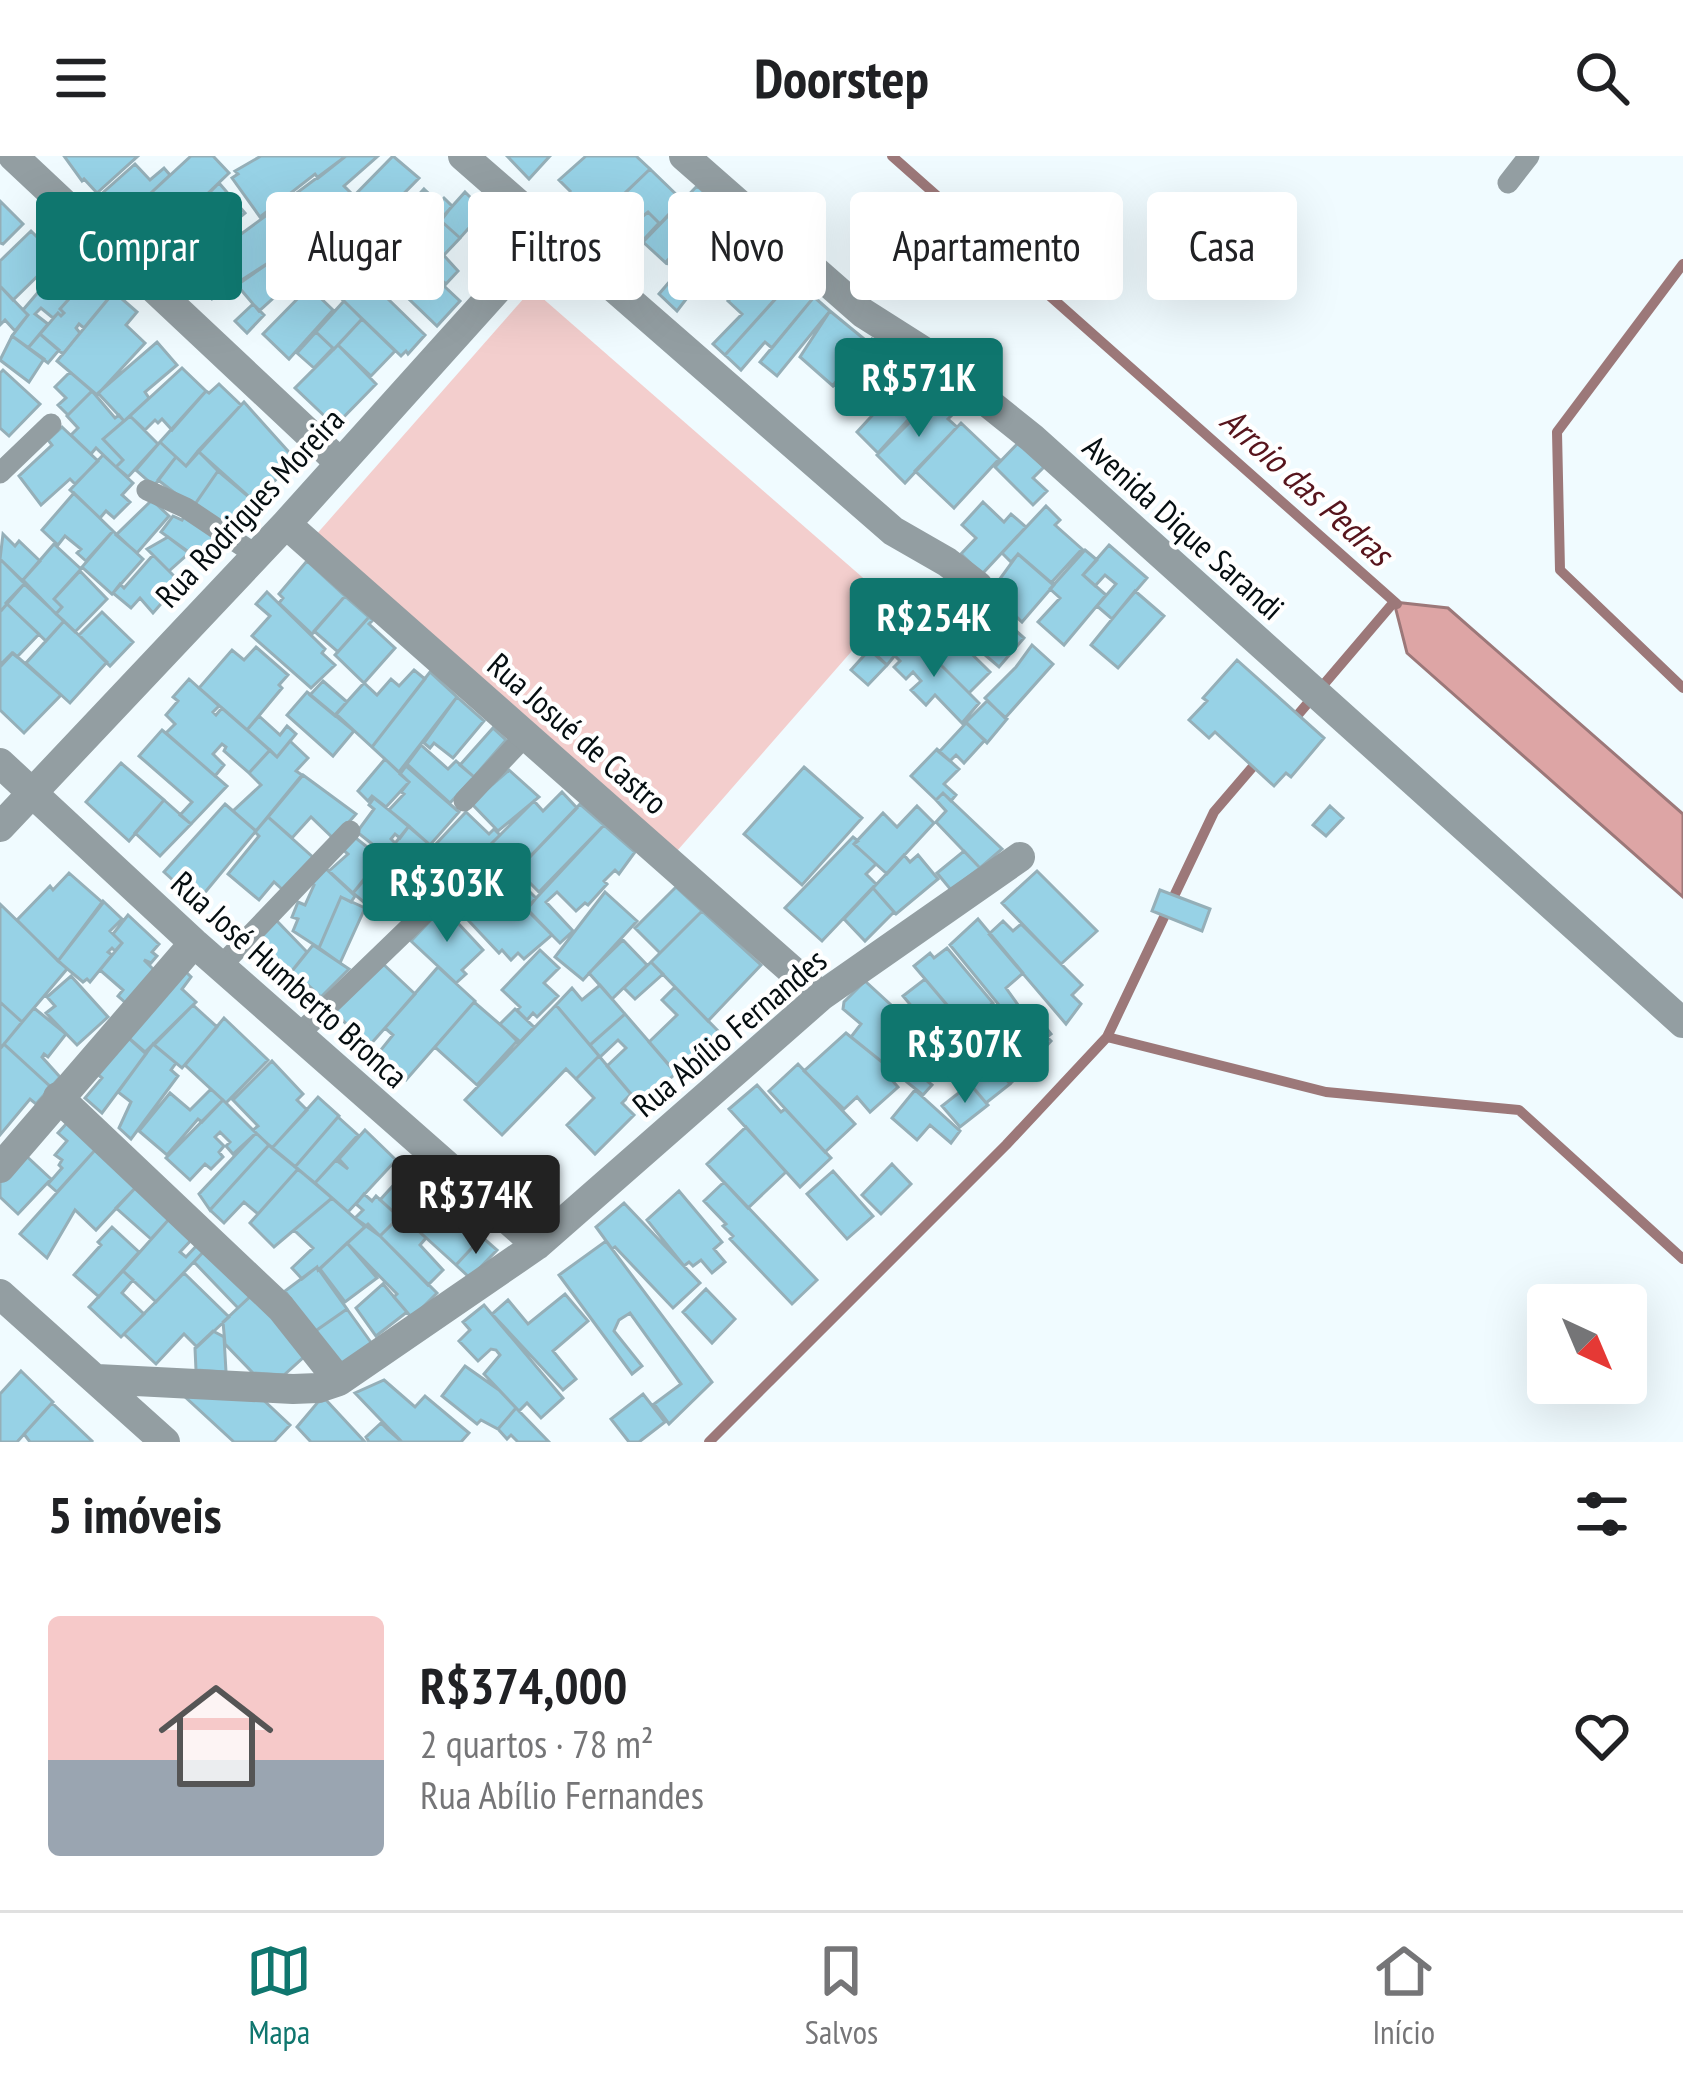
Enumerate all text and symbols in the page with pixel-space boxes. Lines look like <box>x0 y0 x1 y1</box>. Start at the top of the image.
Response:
text: Doorstep <box>754 43 929 113</box>
icon: menu <box>48 45 114 111</box>
icon: search <box>1569 45 1635 111</box>
chip: Comprar <box>36 192 242 300</box>
chip: Alugar <box>266 192 444 300</box>
chip: Filtros <box>468 192 644 300</box>
chip: Novo <box>668 192 826 300</box>
chip: Apartamento <box>850 192 1123 300</box>
chip: Casa <box>1147 192 1297 300</box>
pin: R$571K <box>821 338 1017 440</box>
text: R$571K <box>862 351 976 402</box>
water label: Arroio das Pedras <box>1211 397 1406 578</box>
street label: Rua Rodrigues Moreira <box>146 398 352 616</box>
street label: Avenida Dique Sarandi <box>1074 425 1294 629</box>
pin: R$254K <box>836 578 1032 680</box>
text: R$254K <box>877 591 991 642</box>
street label: Rua Josué de Castro <box>479 643 677 823</box>
pin: R$303K <box>349 843 545 945</box>
text: R$303K <box>390 856 504 907</box>
street label: Rua José Humberto Bronca <box>163 861 417 1097</box>
street label: Rua Abílio Fernandes <box>623 938 835 1126</box>
pin: R$307K <box>867 1004 1063 1106</box>
text: R$307K <box>908 1017 1022 1068</box>
pin: R$374K <box>378 1155 574 1257</box>
text: R$374K <box>419 1168 533 1219</box>
north arrow <box>1527 1284 1647 1404</box>
map controls <box>1527 1284 1647 1404</box>
text: 5 imóveis <box>48 1481 222 1547</box>
icon: filters <box>1569 1481 1635 1547</box>
text: R$374,000 <box>420 1652 627 1718</box>
icon: home <box>144 1664 288 1808</box>
icon: heart <box>1569 1703 1635 1769</box>
text: 2 quartos · 78 m² <box>420 1718 654 1769</box>
text: Rua Abílio Fernandes <box>420 1769 704 1820</box>
tab: Mapa <box>246 1938 312 2053</box>
tab: Salvos <box>805 1938 878 2053</box>
tab: Início <box>1371 1938 1437 2053</box>

